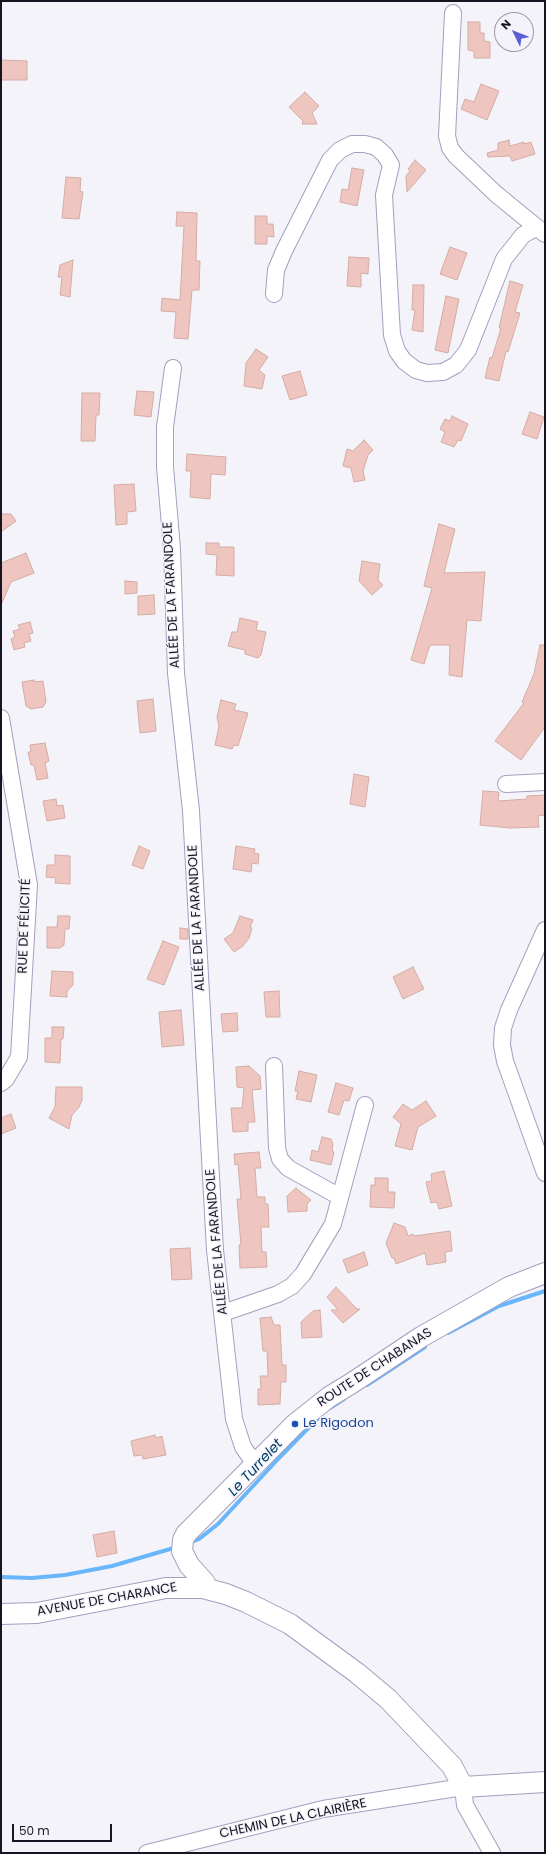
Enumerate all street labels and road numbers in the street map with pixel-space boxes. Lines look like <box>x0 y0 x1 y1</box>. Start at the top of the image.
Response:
street label: ALLÉE DE LA FARANDOLE <box>160 521 184 669</box>
street label: ALLÉE DE LA FARANDOLE <box>185 844 209 992</box>
street label: RUE DE FÉLICITÉ <box>16 878 34 974</box>
street label: ALLÉE DE LA FARANDOLE <box>203 1168 231 1316</box>
street label: ROUTE DE CHABANAS <box>315 1325 435 1411</box>
street label: AVENUE DE CHARANCE <box>36 1580 178 1620</box>
street label: CHEMIN DE LA CLAIRIÈRE <box>218 1796 368 1842</box>

